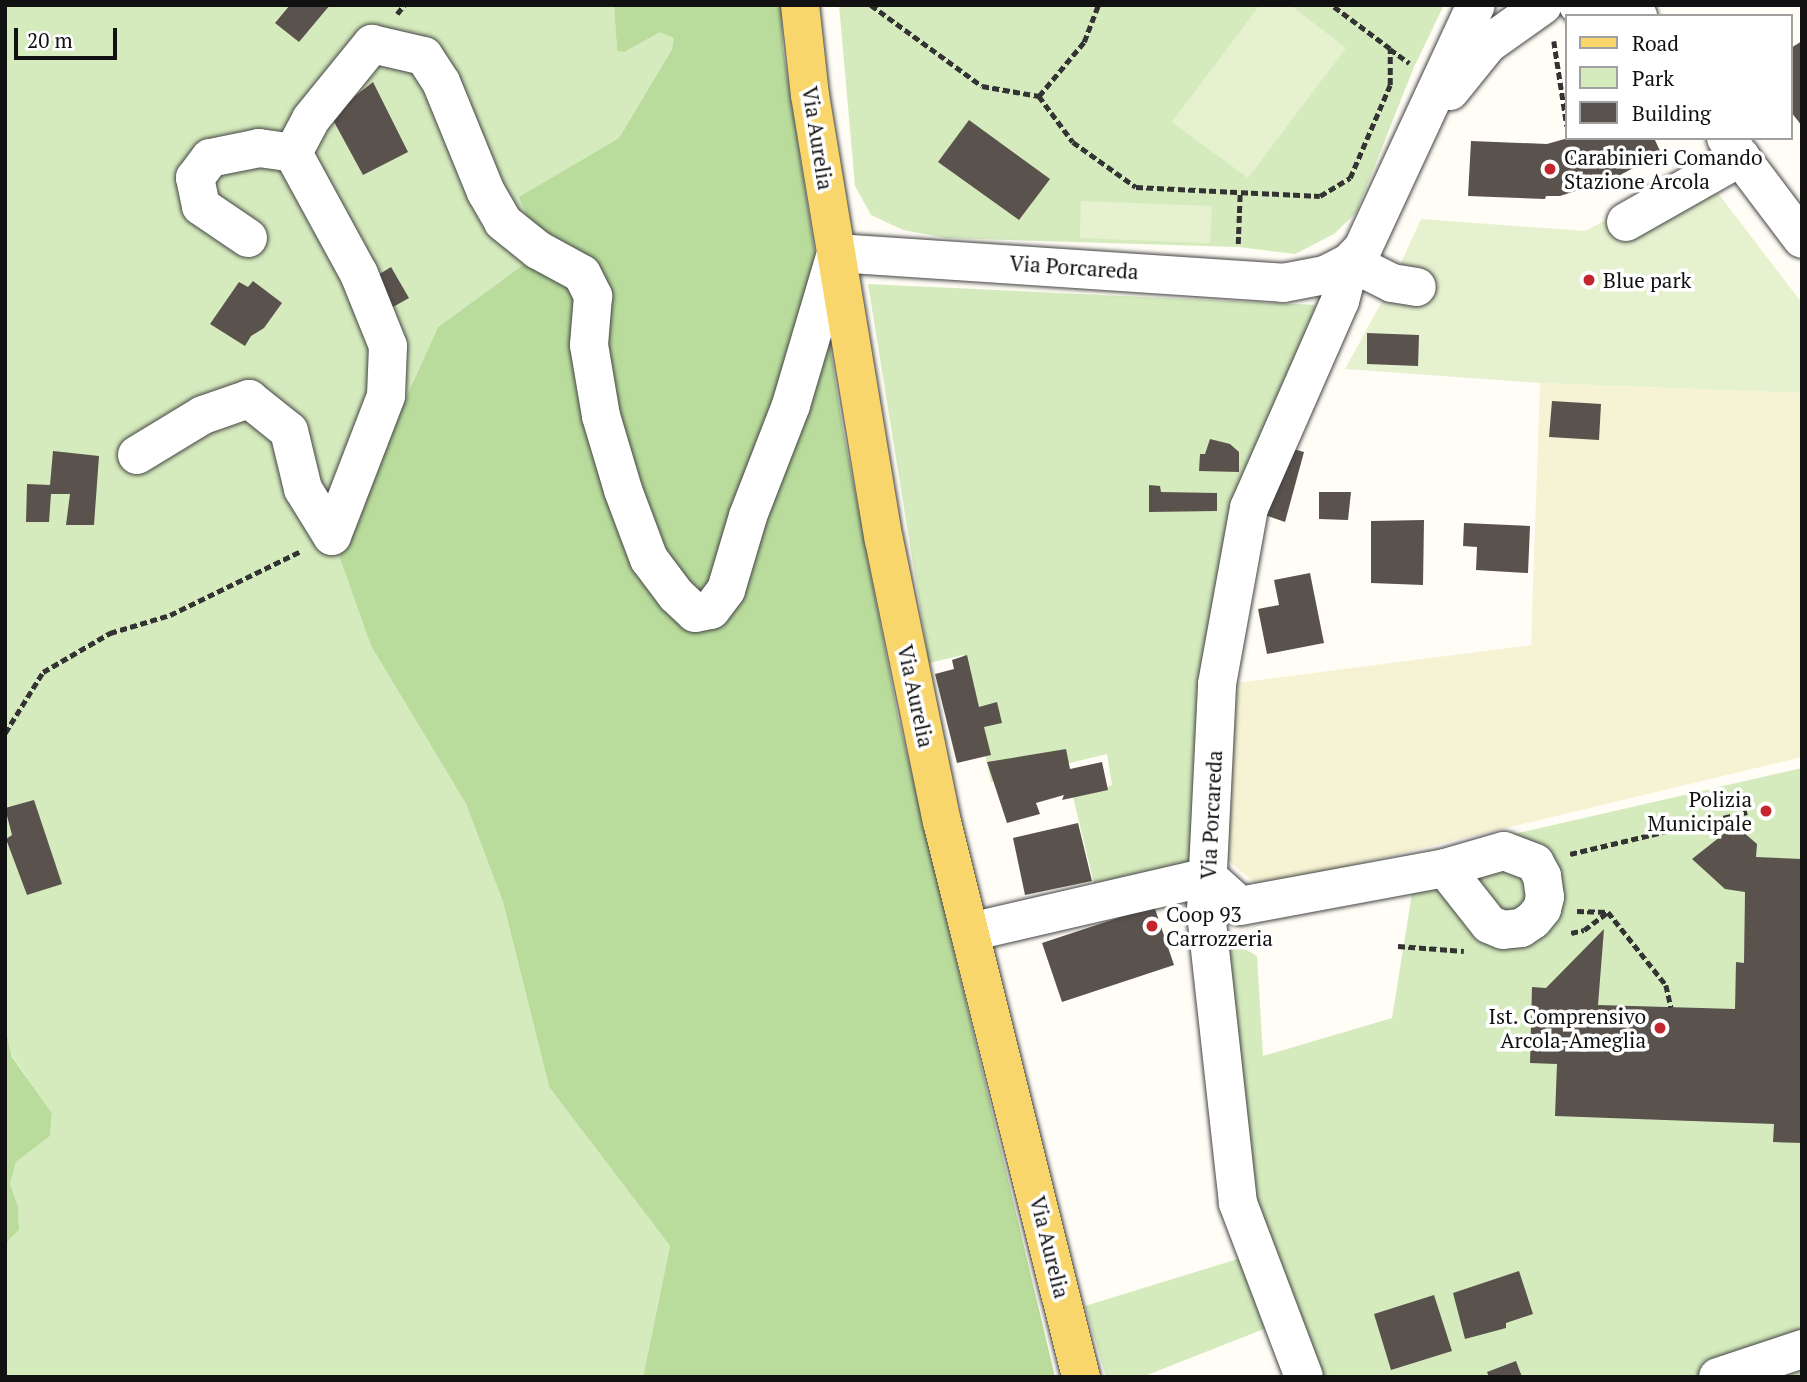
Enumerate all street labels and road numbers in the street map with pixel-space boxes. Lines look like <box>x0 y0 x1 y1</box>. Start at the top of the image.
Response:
street label: Via Aurelia <box>797 84 839 192</box>
street label: Via Porcareda <box>1009 250 1139 284</box>
street label: Via Aurelia <box>893 642 939 750</box>
street label: Via Porcareda <box>1195 750 1227 880</box>
street label: Via Aurelia <box>1025 1193 1075 1301</box>

